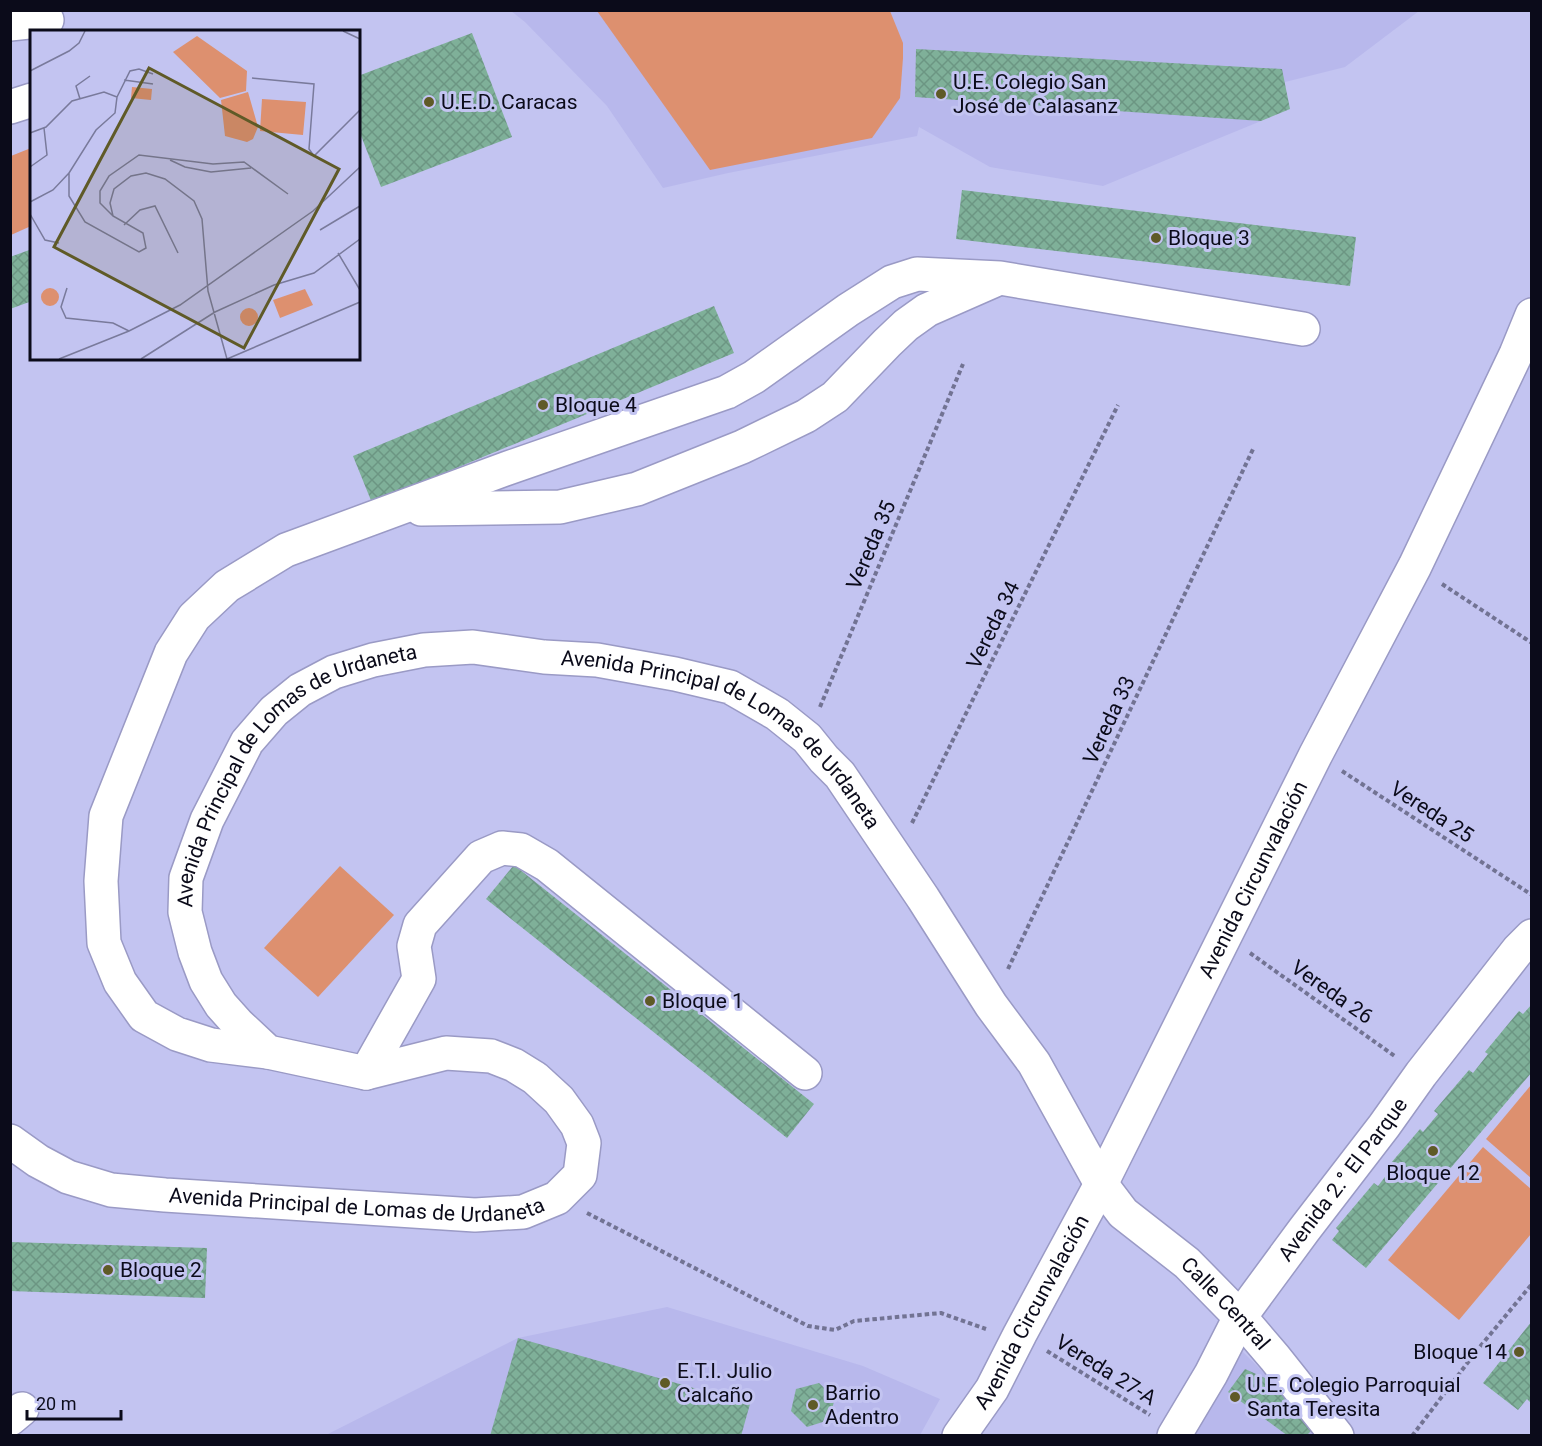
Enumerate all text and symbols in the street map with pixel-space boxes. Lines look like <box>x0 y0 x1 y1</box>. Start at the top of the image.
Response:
inset map <box>30 30 360 360</box>
place label: U.E. Colegio San José de Calasanz <box>953 70 1118 118</box>
marker: U.E. Colegio San José de Calasanz <box>934 87 948 101</box>
place label: U.E.D. Caracas <box>441 90 578 114</box>
marker: U.E.D. Caracas <box>422 95 436 109</box>
place label: Bloque 3 <box>1168 226 1250 250</box>
marker: Bloque 3 <box>1149 231 1163 245</box>
place label: Bloque 4 <box>555 393 637 417</box>
marker: Bloque 4 <box>536 398 550 412</box>
street label: Vereda 35 <box>842 497 900 593</box>
street label: Vereda 34 <box>962 577 1025 673</box>
street label: Avenida Principal de Lomas de Urdaneta <box>173 640 419 908</box>
street label: Avenida Principal de Lomas de Urdaneta <box>560 646 885 834</box>
street label: Vereda 33 <box>1078 672 1140 768</box>
street label: Vereda 25 <box>1386 776 1478 848</box>
street label: Avenida Circunvalación <box>1194 777 1313 982</box>
street label: Vereda 26 <box>1287 955 1377 1029</box>
place label: Bloque 1 <box>662 989 744 1013</box>
marker: Bloque 1 <box>643 994 657 1008</box>
street label: Avenida 2.° El Parque <box>1273 1093 1412 1266</box>
marker: Bloque 12 <box>1426 1144 1440 1158</box>
place label: Bloque 12 <box>1386 1161 1480 1185</box>
street label: Avenida Principal de Lomas de Urdaneta <box>168 1183 548 1227</box>
street label: Avenida Circunvalación <box>970 1211 1094 1414</box>
street label: Calle Central <box>1176 1252 1275 1355</box>
place label: Bloque 2 <box>120 1258 202 1282</box>
marker: Bloque 2 <box>101 1263 115 1277</box>
street label: Vereda 27-A <box>1051 1330 1161 1410</box>
place label: Bloque 14 <box>1413 1340 1507 1364</box>
marker: Bloque 14 <box>1512 1345 1526 1359</box>
place label: E.T.I. Julio Calcaño <box>677 1359 772 1407</box>
place label: U.E. Colegio Parroquial Santa Teresita <box>1247 1373 1461 1421</box>
marker: E.T.I. Julio Calcaño <box>658 1376 672 1390</box>
place label: Barrio Adentro <box>825 1381 899 1429</box>
scale bar <box>27 1383 122 1421</box>
marker: U.E. Colegio Parroquial Santa Teresita <box>1228 1390 1242 1404</box>
text: 20 m <box>36 1393 76 1414</box>
marker: Barrio Adentro <box>806 1398 820 1412</box>

